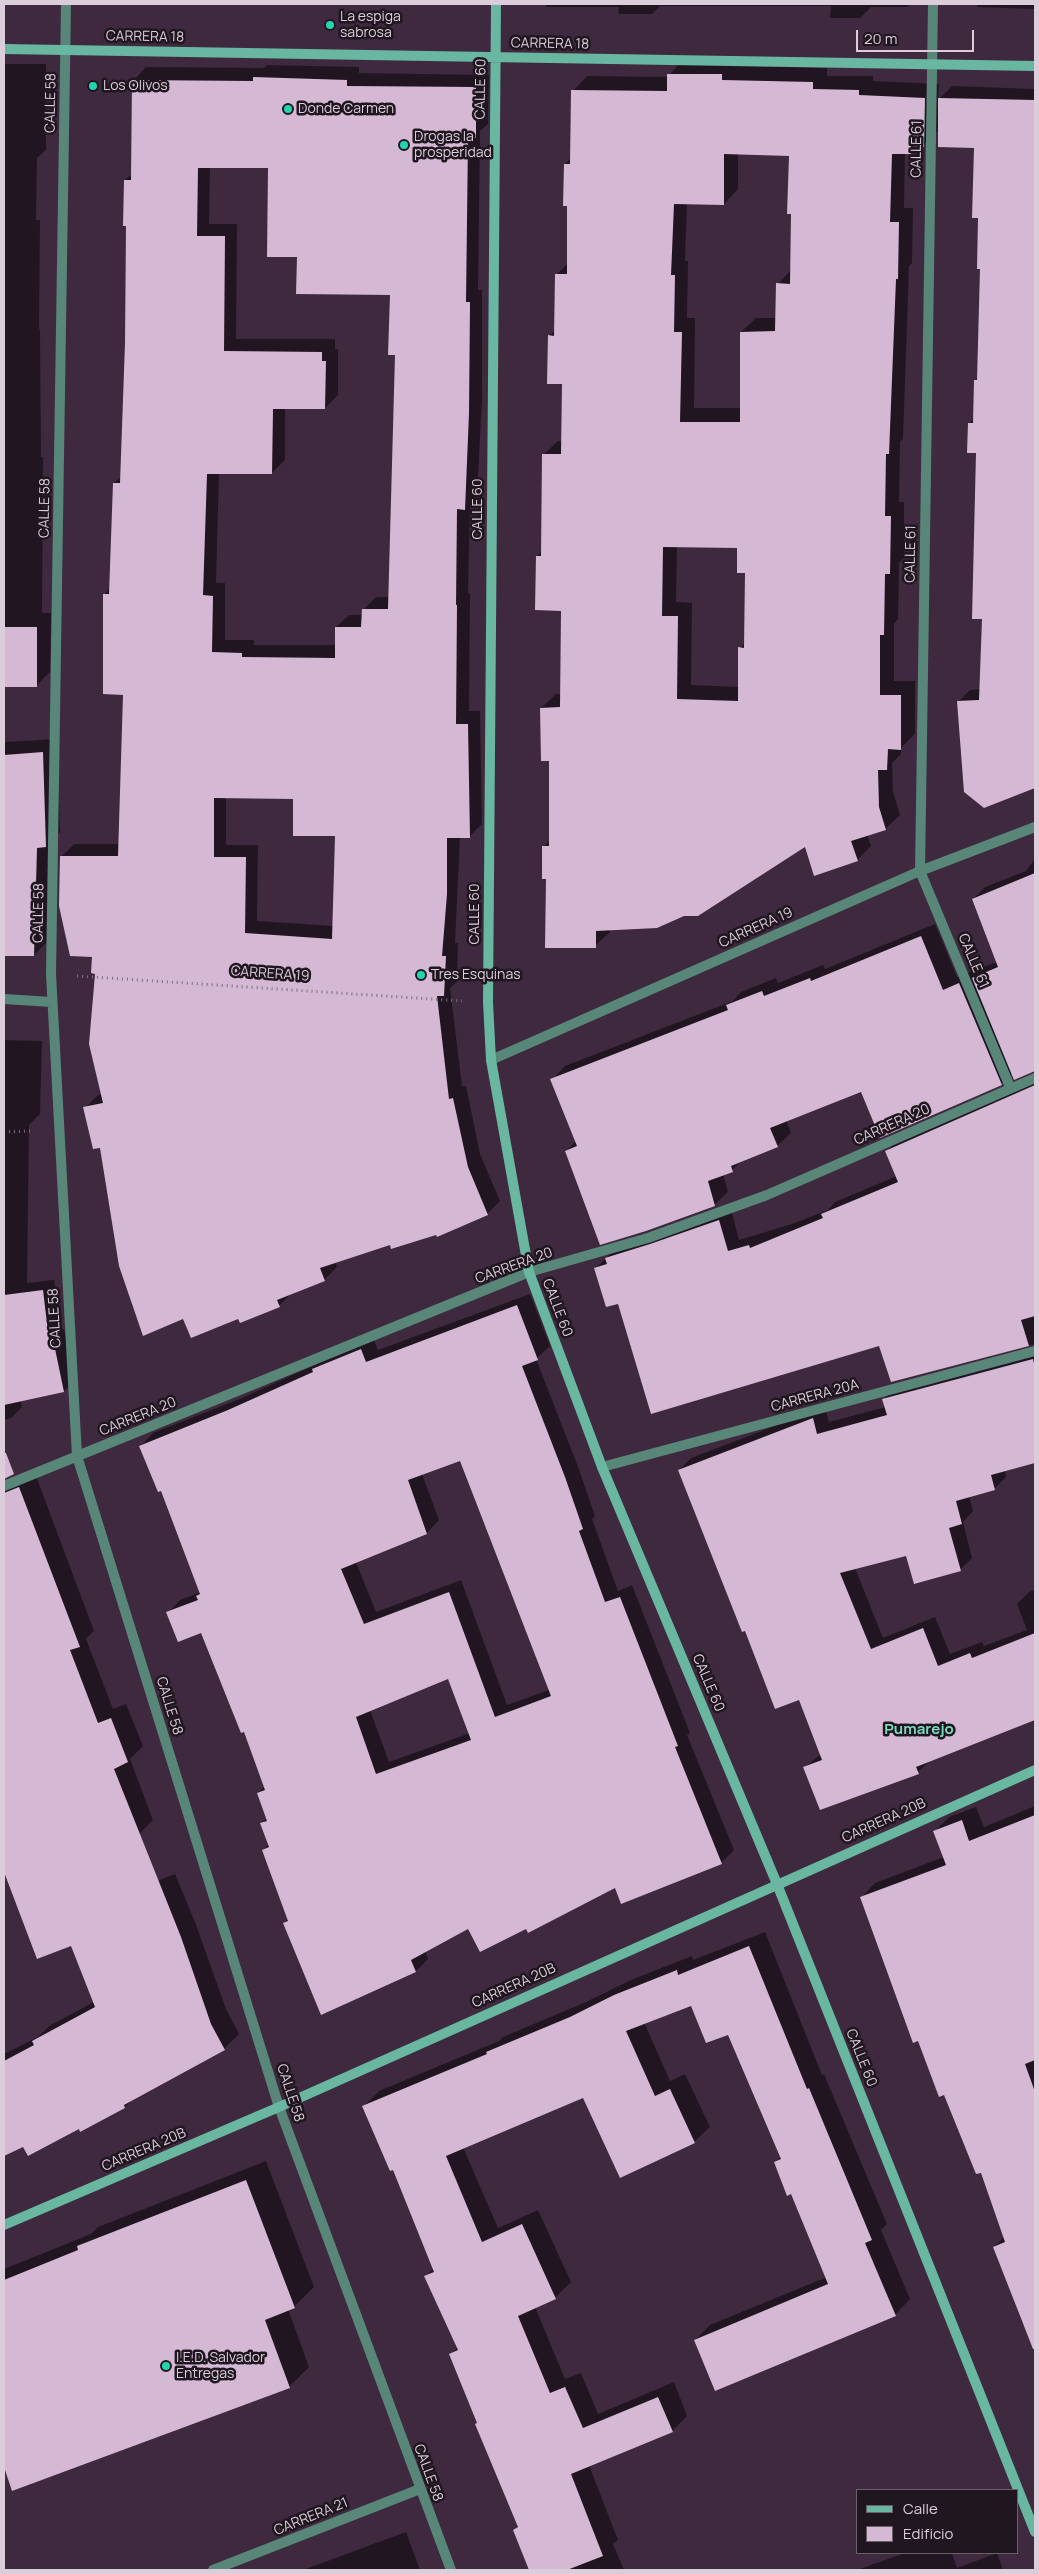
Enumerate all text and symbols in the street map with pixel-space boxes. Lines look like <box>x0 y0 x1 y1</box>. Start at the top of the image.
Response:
place label: La espiga sabrosa <box>340 9 401 41</box>
marker: La espiga sabrosa <box>324 19 336 31</box>
scale bar <box>859 20 976 52</box>
street label: CARRERA 18 <box>106 28 184 46</box>
text: 20 m <box>864 28 897 49</box>
street label: CARRERA 18 <box>511 35 589 53</box>
street label: CALLE 60 <box>472 58 490 120</box>
street label: CALLE 58 <box>42 73 60 133</box>
place label: Los Olivos <box>103 78 168 94</box>
marker: Los Olivos <box>87 80 99 92</box>
place label: Donde Carmen <box>298 101 394 117</box>
marker: Donde Carmen <box>282 103 294 115</box>
street label: CALLE 61 <box>908 120 926 178</box>
place label: Drogas la prosperidad <box>414 129 492 162</box>
marker: Drogas la prosperidad <box>398 139 410 151</box>
street label: CALLE 58 <box>36 478 54 538</box>
street label: CALLE 60 <box>470 479 486 539</box>
street label: CALLE 61 <box>902 525 920 583</box>
street label: CALLE 58 <box>30 883 48 943</box>
street label: CALLE 60 <box>467 884 483 944</box>
street label: CARRERA 19 <box>717 904 795 952</box>
street label: CALLE 61 <box>954 931 992 991</box>
street label: CARRERA 19 <box>230 963 310 985</box>
place label: Tres Esquinas <box>431 967 521 983</box>
marker: Tres Esquinas <box>415 969 427 981</box>
street label: CARRERA 20 <box>851 1101 933 1149</box>
street label: CARRERA 20 <box>473 1244 555 1288</box>
street label: CALLE 60 <box>538 1277 576 1339</box>
street label: CALLE 58 <box>45 1288 65 1348</box>
street label: CARRERA 20A <box>769 1376 861 1416</box>
street label: CARRERA 20 <box>97 1394 179 1440</box>
street label: CALLE 60 <box>688 1652 728 1714</box>
street label: CALLE 58 <box>152 1675 186 1737</box>
district label: Pumarejo <box>884 1721 954 1739</box>
street label: CARRERA 20B <box>840 1795 928 1847</box>
street label: CARRERA 20B <box>470 1960 558 2012</box>
street label: CALLE 60 <box>842 2027 880 2089</box>
street label: CALLE 58 <box>273 2062 307 2124</box>
street label: CARRERA 20B <box>99 2125 189 2175</box>
place label: I.E.D. Salvador Entregas <box>176 2350 265 2382</box>
marker: I.E.D. Salvador Entregas <box>160 2360 172 2372</box>
street label: CALLE 58 <box>410 2442 446 2504</box>
legend <box>856 2489 1019 2554</box>
street label: CARRERA 21 <box>272 2495 350 2539</box>
text: Calle <box>903 2498 938 2519</box>
text: Edificio <box>903 2523 953 2544</box>

